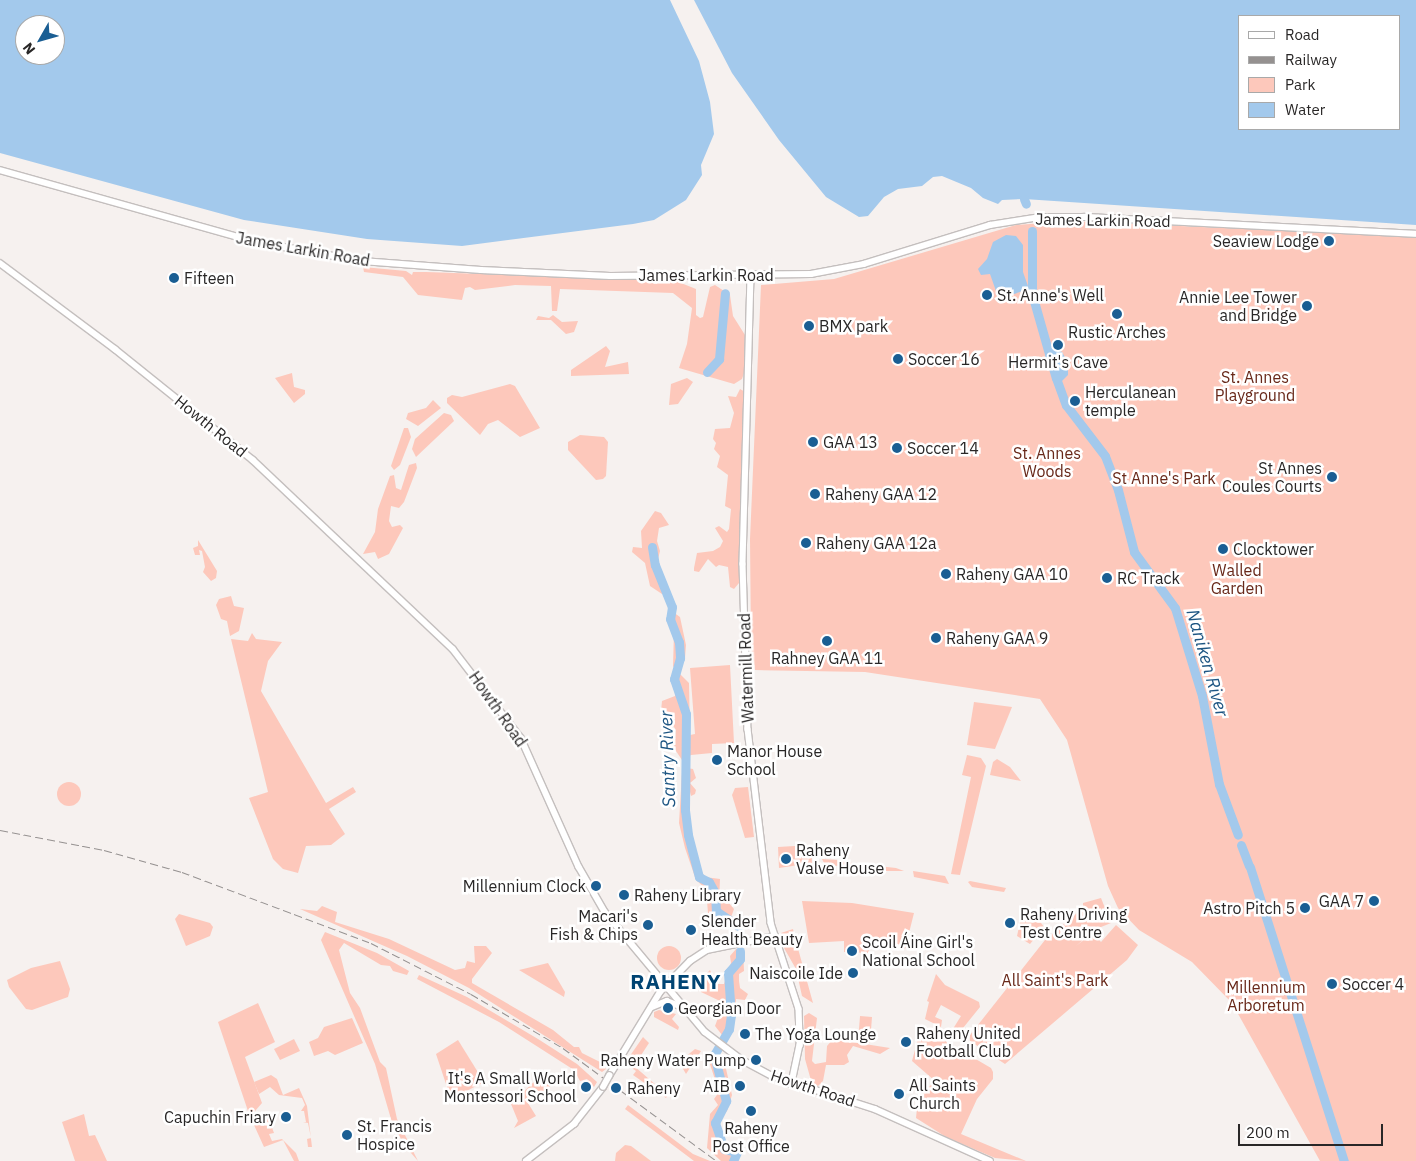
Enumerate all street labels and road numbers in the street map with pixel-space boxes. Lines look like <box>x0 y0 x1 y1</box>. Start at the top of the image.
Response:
street label: James Larkin Road <box>1035 209 1171 231</box>
street label: James Larkin Road <box>235 228 371 270</box>
street label: James Larkin Road <box>638 265 774 285</box>
street label: Howth Road <box>171 391 251 461</box>
street label: Watermill Road <box>734 613 758 723</box>
street label: Howth Road <box>465 668 531 750</box>
street label: Howth Road <box>768 1065 858 1111</box>

